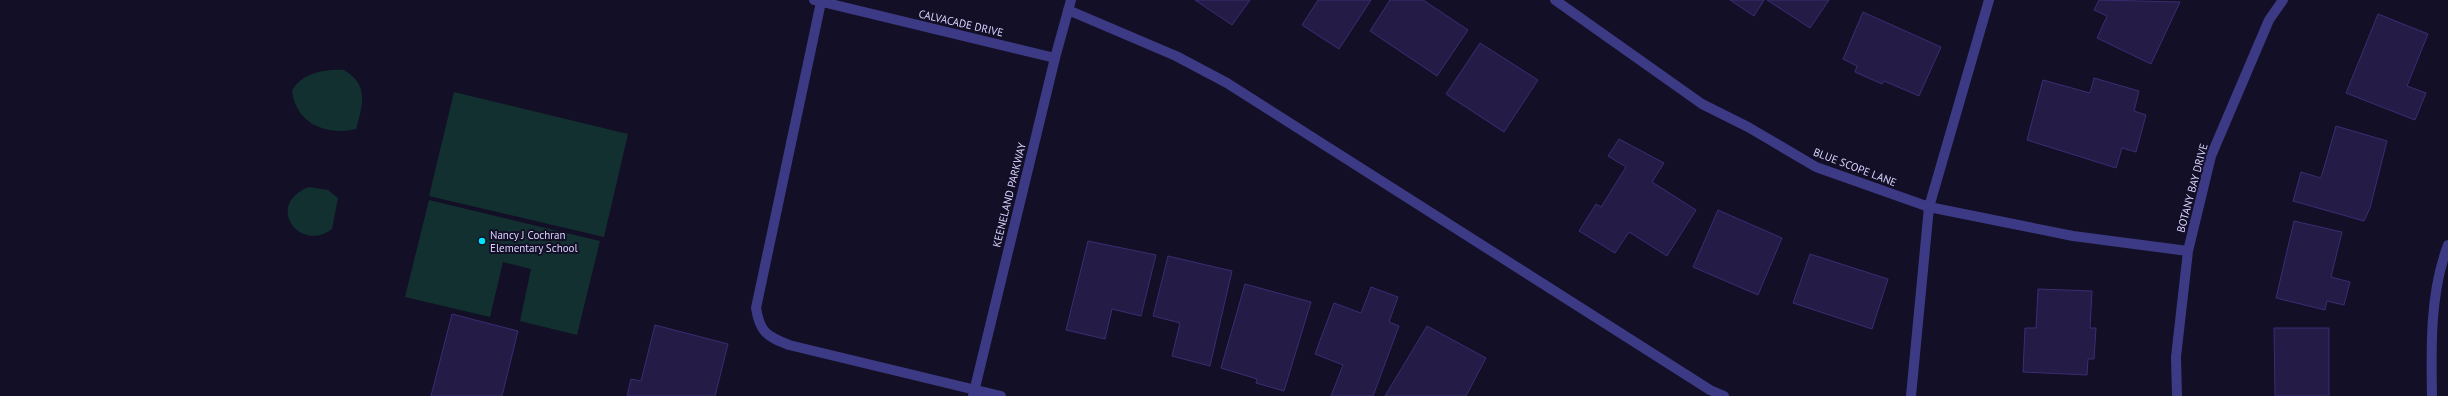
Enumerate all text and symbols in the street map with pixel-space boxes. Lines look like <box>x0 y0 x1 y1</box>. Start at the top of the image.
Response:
street label: CALVACADE DRIVE <box>917 6 1005 40</box>
street label: KEENELAND PARKWAY <box>989 140 1029 249</box>
street label: BOTANY BAY DRIVE <box>2173 142 2211 234</box>
street label: BLUE SCOPE LANE <box>1811 145 1899 189</box>
place label: Nancy J Cochran Elementary School <box>490 228 578 255</box>
marker: Nancy J Cochran Elementary School <box>477 236 487 246</box>

